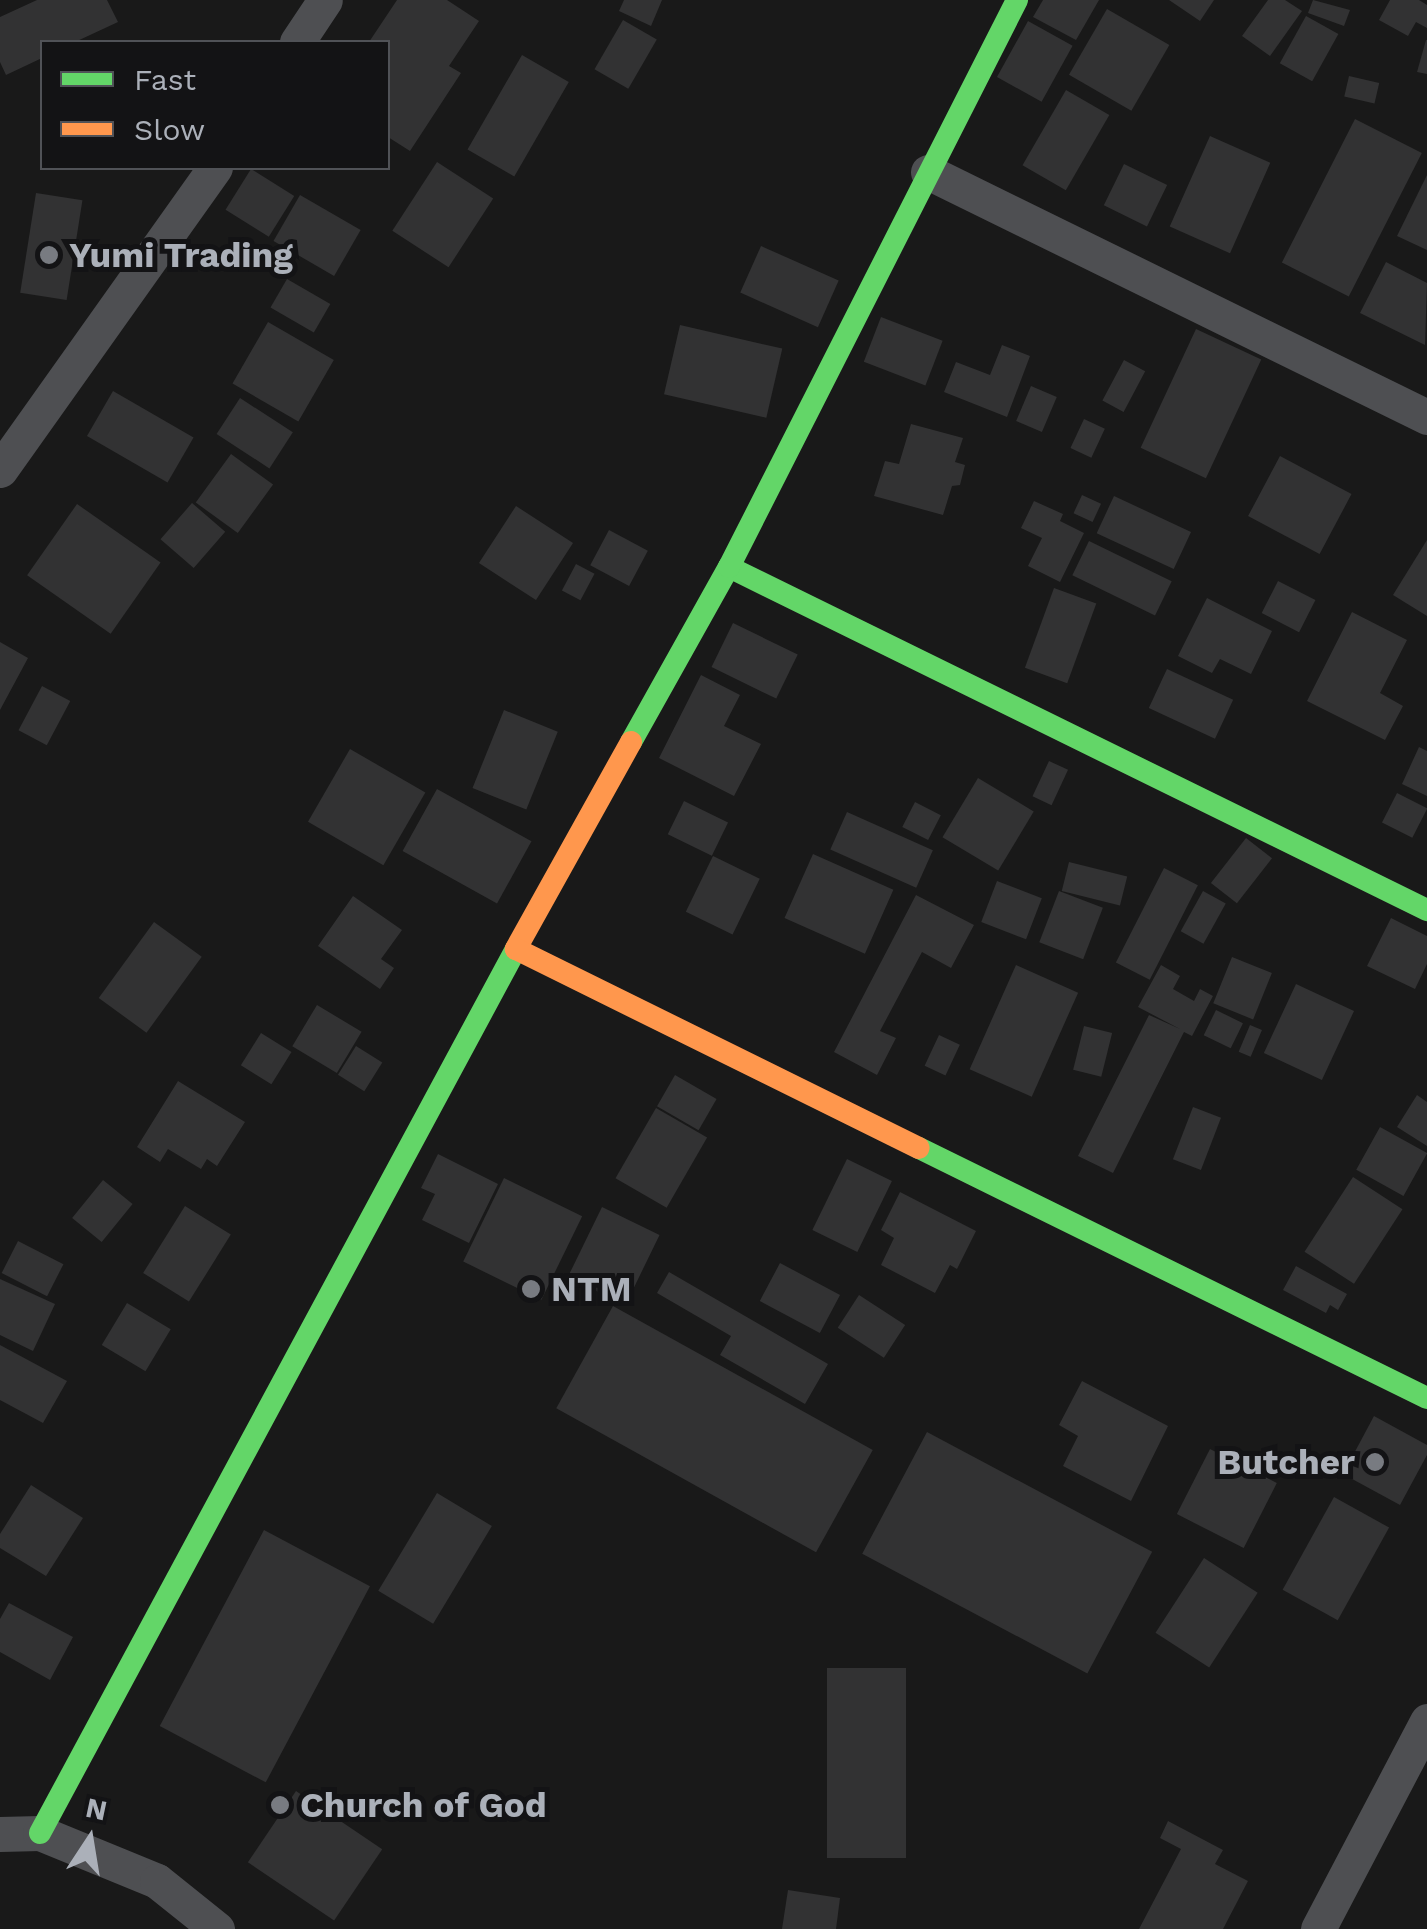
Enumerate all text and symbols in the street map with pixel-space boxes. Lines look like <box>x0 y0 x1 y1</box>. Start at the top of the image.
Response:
legend <box>40 40 390 170</box>
text: Fast <box>134 62 196 97</box>
text: Slow <box>134 112 205 147</box>
place label: Yumi Trading <box>69 234 293 276</box>
marker: Yumi Trading <box>38 244 60 266</box>
place label: NTM <box>551 1268 632 1310</box>
marker: NTM <box>520 1278 542 1300</box>
place label: Butcher <box>1217 1441 1355 1483</box>
marker: Butcher <box>1364 1451 1386 1473</box>
place label: Church of God <box>300 1784 547 1826</box>
north arrow <box>40 1789 140 1889</box>
text: N <box>83 1791 110 1827</box>
marker: Church of God <box>269 1794 291 1816</box>

